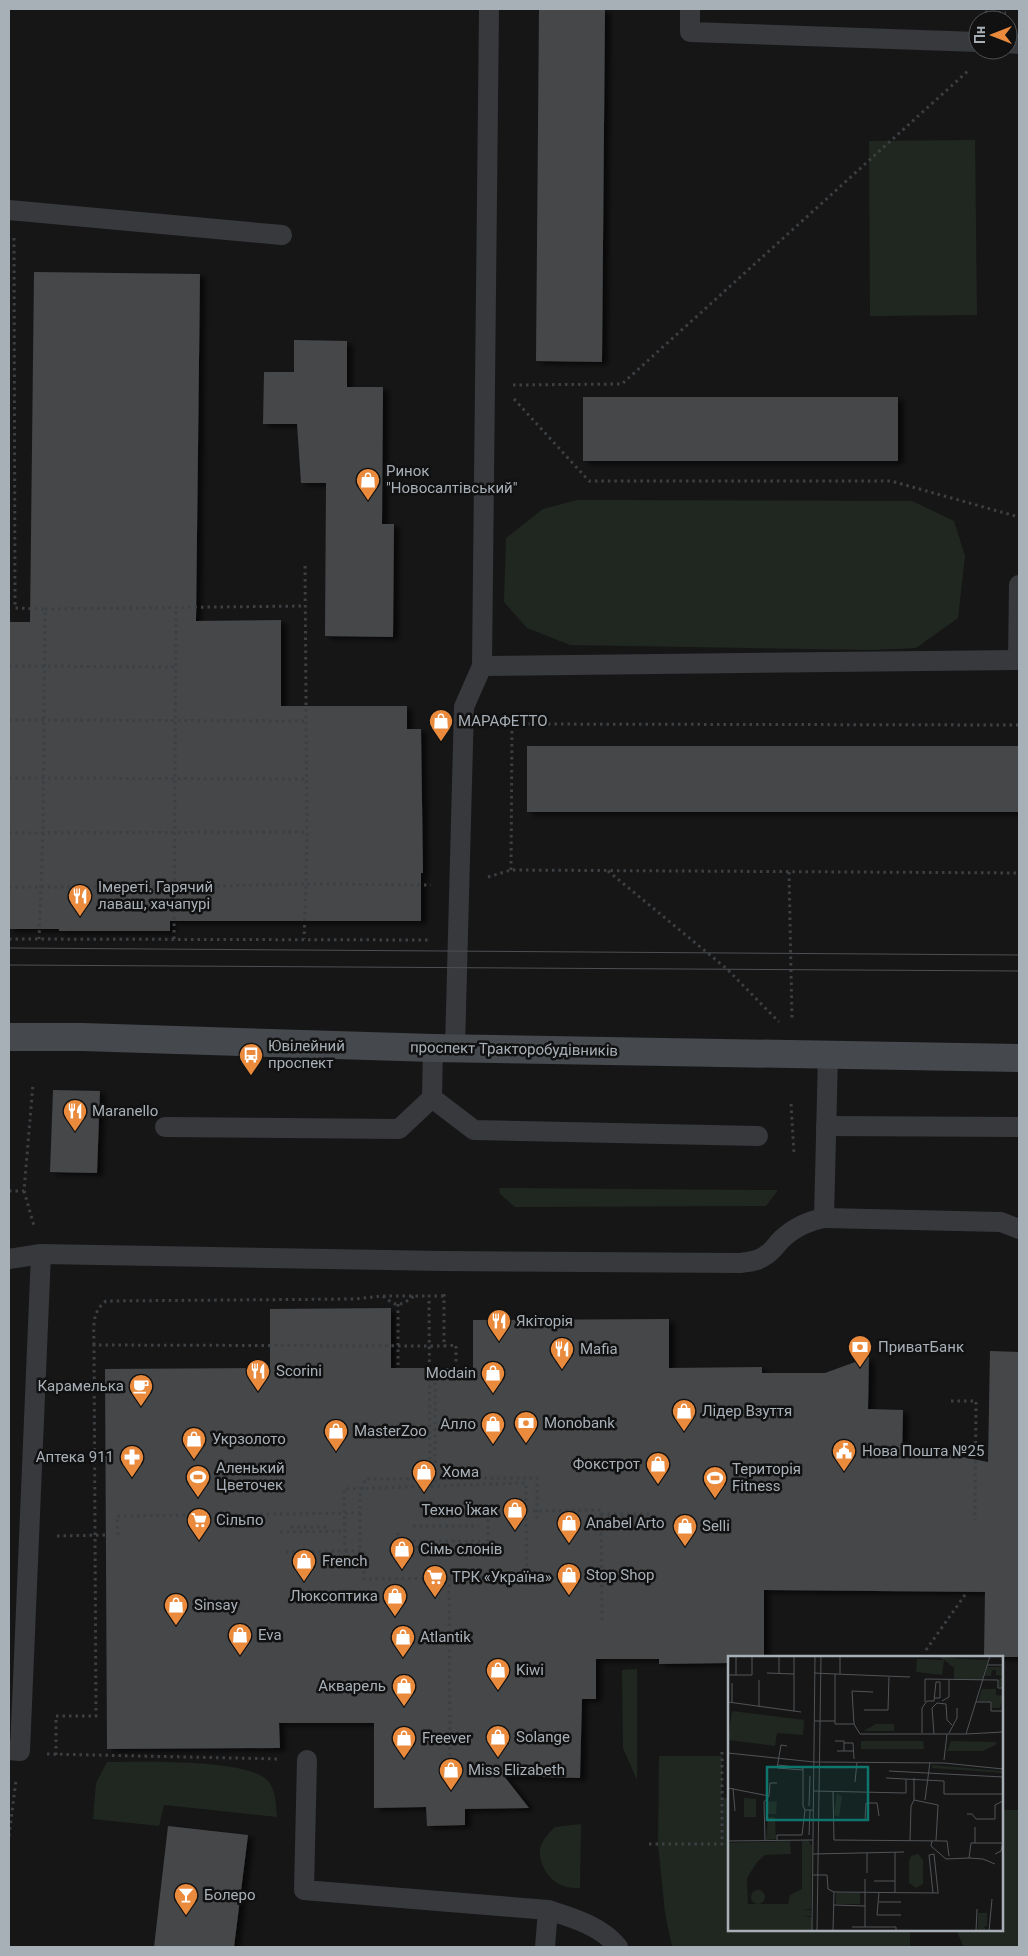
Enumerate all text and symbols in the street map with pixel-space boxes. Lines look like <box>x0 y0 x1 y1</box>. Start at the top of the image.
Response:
north arrow <box>968 10 1018 60</box>
text: Пн <box>972 26 988 44</box>
place label: Ринок "Новосалтівський" <box>386 462 518 497</box>
shop icon: Ринок "Новосалтівський" <box>355 467 381 501</box>
shop icon: МАРАФЕТТО <box>428 708 454 742</box>
place label: МАРАФЕТТО <box>458 712 548 730</box>
place label: Імереті. Гарячий лаваш, хачапурі <box>98 878 213 913</box>
restaurant icon: Імереті. Гарячий лаваш, хачапурі <box>67 883 93 917</box>
place label: Ювілейний проспект <box>268 1037 345 1072</box>
street label: проспект Тракторобудівників <box>410 1038 618 1060</box>
bus stop icon: Ювілейний проспект <box>238 1042 264 1076</box>
restaurant icon: Maranello <box>62 1098 88 1132</box>
place label: Maranello <box>92 1102 158 1120</box>
restaurant icon: Якіторія <box>486 1308 512 1342</box>
place label: Якіторія <box>516 1312 573 1330</box>
bank icon: ПриватБанк <box>847 1334 873 1368</box>
restaurant icon: Mafia <box>549 1336 575 1370</box>
place label: ПриватБанк <box>878 1338 964 1356</box>
place label: Mafia <box>580 1340 618 1358</box>
restaurant icon: Scorini <box>245 1358 271 1392</box>
shop icon: Modain <box>480 1360 506 1394</box>
place label: Scorini <box>276 1362 322 1380</box>
place label: Modain <box>426 1364 476 1382</box>
cafe icon: Карамелька <box>128 1373 154 1407</box>
place label: Карамелька <box>37 1377 124 1395</box>
shop icon: Лідер Взуття <box>671 1398 697 1432</box>
place label: Лідер Взуття <box>702 1402 792 1420</box>
bank icon: Monobank <box>513 1410 539 1444</box>
shop icon: Алло <box>480 1411 506 1445</box>
place label: Monobank <box>544 1414 615 1432</box>
place label: Алло <box>440 1415 476 1433</box>
shop icon: MasterZoo <box>323 1418 349 1452</box>
place label: MasterZoo <box>354 1422 427 1440</box>
shop icon: Укрзолото <box>181 1426 207 1460</box>
place label: Укрзолото <box>212 1430 286 1448</box>
public building icon: Нова Пошта №25 <box>831 1438 857 1472</box>
place label: Нова Пошта №25 <box>862 1442 984 1460</box>
pharmacy icon: Аптека 911 <box>119 1444 145 1478</box>
place label: Аптека 911 <box>36 1448 114 1466</box>
shop icon: Фокстрот <box>645 1451 671 1485</box>
place label: Фокстрот <box>573 1455 640 1473</box>
place label: Аленький Цветочек <box>216 1459 285 1494</box>
shop icon: Хома <box>411 1459 437 1493</box>
place label: Територія Fitness <box>732 1460 801 1495</box>
place label: Хома <box>442 1463 479 1481</box>
sports icon: Аленький Цветочек <box>185 1464 211 1498</box>
sports icon: Територія Fitness <box>702 1465 728 1499</box>
shop icon: Техно Їжак <box>502 1497 528 1531</box>
place label: Техно Їжак <box>422 1501 498 1519</box>
supermarket icon: Сільпо <box>186 1507 212 1541</box>
shop icon: Anabel Arto <box>556 1510 582 1544</box>
place label: Сільпо <box>216 1511 263 1529</box>
shop icon: Selli <box>672 1513 698 1547</box>
place label: Anabel Arto <box>586 1514 665 1532</box>
place label: Selli <box>702 1517 730 1535</box>
shop icon: Cімь слонів <box>389 1536 415 1570</box>
place label: Cімь слонів <box>420 1540 502 1558</box>
shop icon: French <box>291 1548 317 1582</box>
place label: French <box>322 1552 367 1570</box>
shop icon: Stop Shop <box>556 1562 582 1596</box>
supermarket icon: ТРК «Україна» <box>422 1564 448 1598</box>
place label: Stop Shop <box>586 1566 655 1584</box>
place label: ТРК «Україна» <box>452 1568 552 1586</box>
shop icon: Люксоптика <box>382 1583 408 1617</box>
place label: Люксоптика <box>290 1587 378 1605</box>
shop icon: Sinsay <box>163 1592 189 1626</box>
place label: Sinsay <box>194 1596 238 1614</box>
shop icon: Eva <box>227 1622 253 1656</box>
shop icon: Atlantik <box>390 1624 416 1658</box>
place label: Eva <box>258 1626 282 1644</box>
place label: Atlantik <box>420 1628 471 1646</box>
inset map <box>728 1656 1003 1931</box>
shop icon: Kiwi <box>485 1657 511 1691</box>
place label: Kiwi <box>516 1661 544 1679</box>
shop icon: Акварель <box>391 1673 417 1707</box>
place label: Акварель <box>318 1677 386 1695</box>
shop icon: Solange <box>485 1724 511 1758</box>
shop icon: Freever <box>391 1725 417 1759</box>
place label: Solange <box>516 1728 570 1746</box>
place label: Freever <box>422 1729 471 1747</box>
shop icon: Miss Elizabeth <box>438 1757 464 1791</box>
place label: Miss Elizabeth <box>468 1761 565 1779</box>
bar icon: Болеро <box>173 1882 199 1916</box>
place label: Болеро <box>204 1886 256 1904</box>

